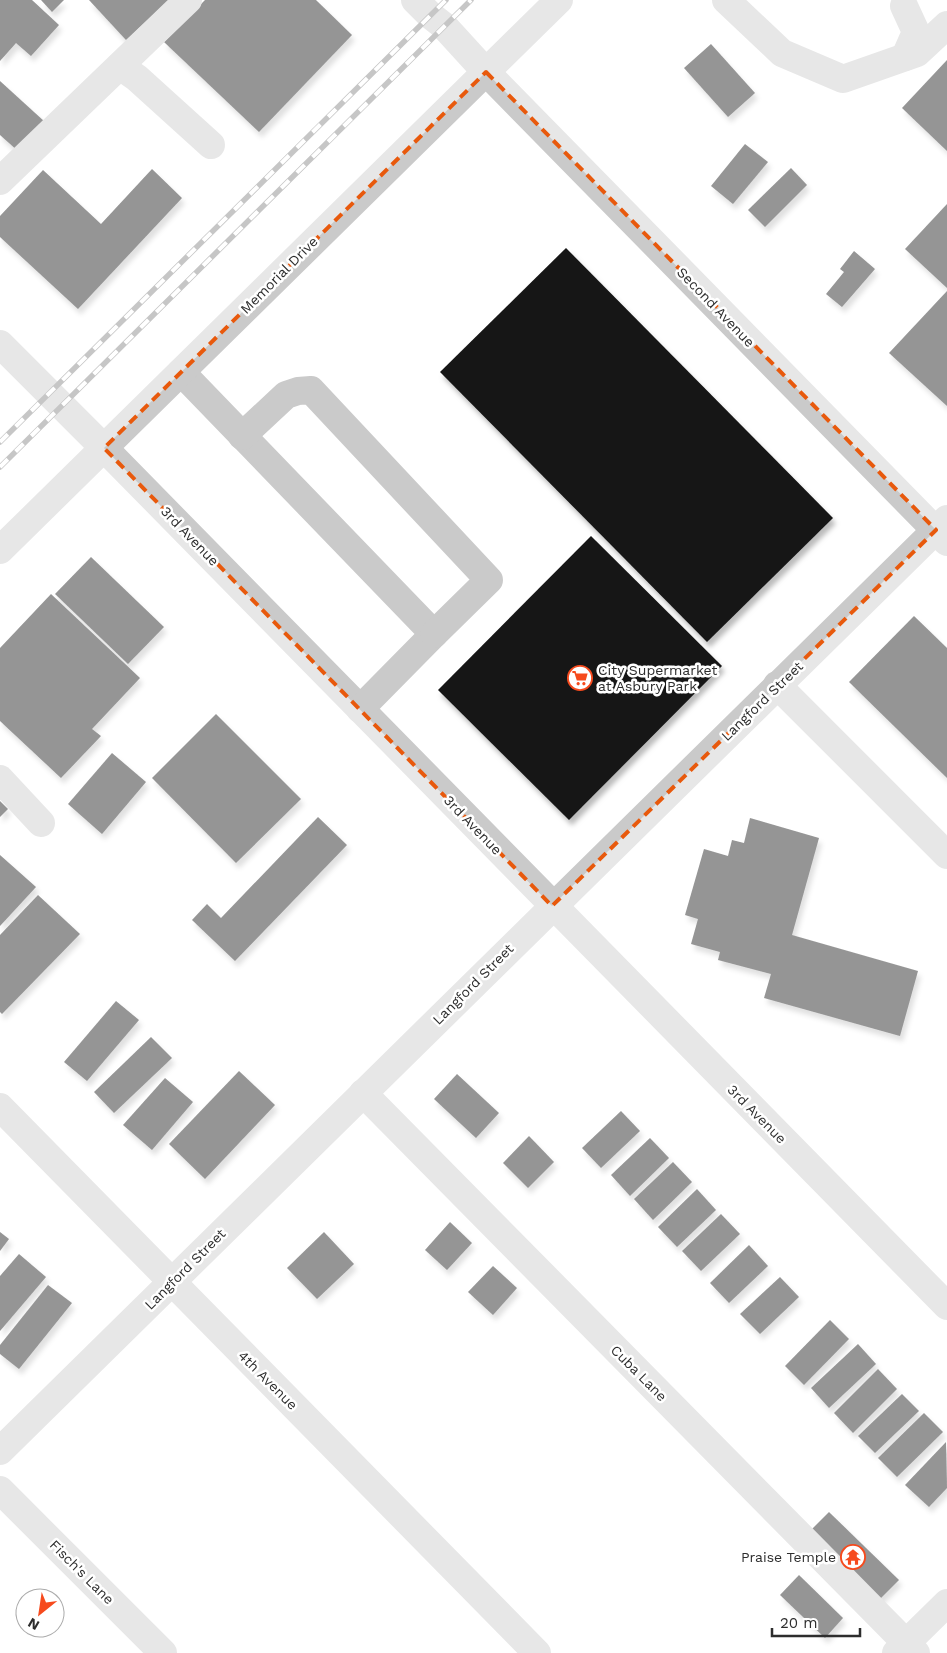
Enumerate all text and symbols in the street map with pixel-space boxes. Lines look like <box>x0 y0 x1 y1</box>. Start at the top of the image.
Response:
street label: Memorial Drive <box>237 233 321 317</box>
street label: Second Avenue <box>674 264 758 350</box>
street label: 3rd Avenue <box>158 503 222 569</box>
street label: Langford Street <box>718 658 806 744</box>
place label: City Supermarket at Asbury Park <box>598 662 717 694</box>
supermarket icon: City Supermarket at Asbury Park <box>567 665 593 691</box>
street label: 3rd Avenue <box>441 792 505 858</box>
street label: Langford Street <box>429 940 517 1028</box>
street label: 3rd Avenue <box>724 1081 790 1147</box>
street label: Langford Street <box>141 1225 229 1313</box>
street label: Cuba Lane <box>608 1342 670 1404</box>
street label: 4th Avenue <box>235 1347 301 1413</box>
street label: Fisch's Lane <box>47 1537 117 1607</box>
temple icon: Praise Temple <box>840 1544 866 1570</box>
place label: Praise Temple <box>741 1549 836 1565</box>
north arrow <box>15 1588 65 1638</box>
scale bar <box>772 1606 860 1638</box>
text: 20 m <box>780 1614 818 1632</box>
text: N <box>25 1615 42 1634</box>

